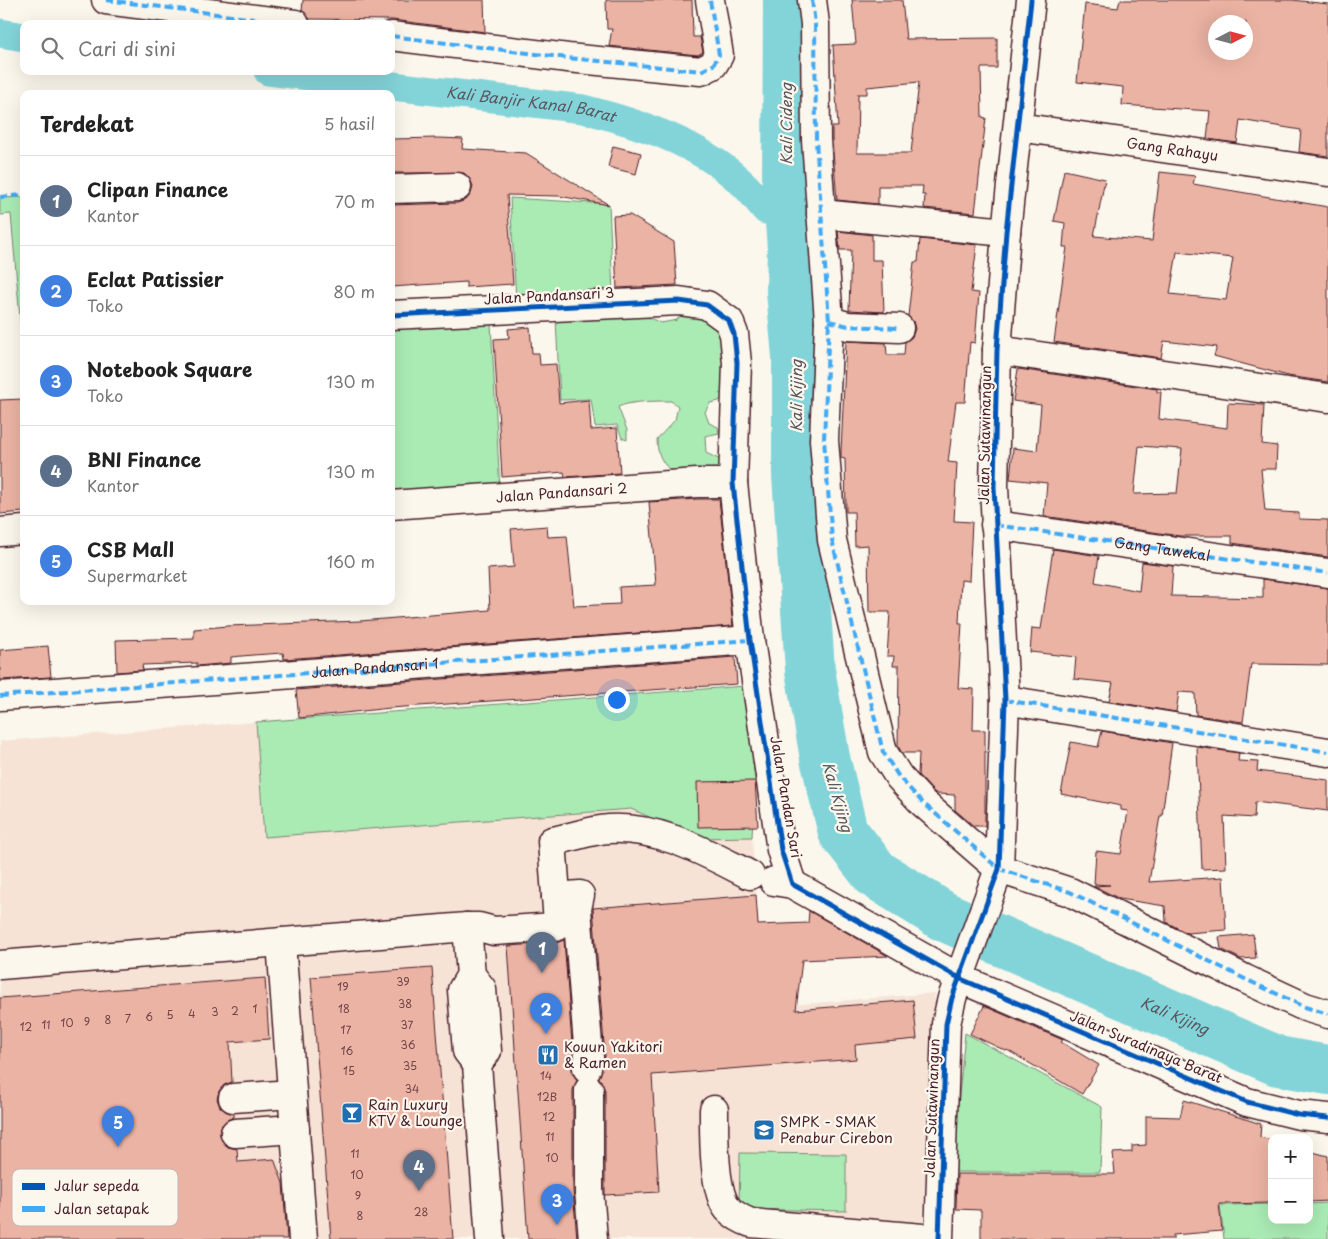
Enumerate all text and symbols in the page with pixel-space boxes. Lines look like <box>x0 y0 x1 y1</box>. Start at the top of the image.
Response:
north arrow <box>1208 15 1253 60</box>
search box <box>20 20 395 75</box>
icon: search <box>38 34 66 62</box>
text: Cari di sini <box>78 34 176 62</box>
water label: Kali Banjir Kanal Barat <box>445 80 620 128</box>
water label: Kali Cideng <box>774 82 797 165</box>
text: Terdekat <box>40 107 134 139</box>
text: 5 hasil <box>324 111 375 135</box>
street label: Gang Rahayu <box>1125 132 1220 166</box>
text: Clipan Finance <box>87 175 228 203</box>
text: 1 <box>52 189 60 213</box>
text: 70 m <box>335 189 375 213</box>
text: Kantor <box>87 203 139 227</box>
text: Eclat Patissier <box>87 265 224 293</box>
text: 2 <box>50 279 62 303</box>
text: 80 m <box>333 279 375 303</box>
street label: Jalan Pandansari 3 <box>483 282 615 309</box>
text: Toko <box>87 293 123 317</box>
text: Notebook Square <box>87 355 252 383</box>
water label: Kali Kijing <box>784 359 807 432</box>
street label: Jalan Sutawinangun <box>973 365 996 505</box>
text: 3 <box>51 369 61 393</box>
text: 130 m <box>327 369 375 393</box>
text: Toko <box>87 383 123 407</box>
text: BNI Finance <box>87 445 201 473</box>
text: 4 <box>51 459 61 483</box>
text: 130 m <box>327 459 375 483</box>
text: Kantor <box>87 473 139 497</box>
street label: Jalan Pandansari 2 <box>495 477 628 507</box>
street label: Gang Tawekal <box>1113 531 1212 566</box>
text: CSB Mall <box>87 535 174 563</box>
text: 5 <box>51 549 61 573</box>
text: 160 m <box>327 549 375 573</box>
text: Supermarket <box>87 563 187 587</box>
street label: Jalan Pandansari 1 <box>310 652 439 683</box>
your location <box>604 687 630 713</box>
street label: Jalan Pandan Sari <box>765 734 808 860</box>
water label: Kali Kijing <box>817 759 860 836</box>
pin: 1 <box>526 932 558 973</box>
house number: 39 <box>396 973 410 990</box>
house number: 19 <box>337 978 349 995</box>
water label: Kali Kijing <box>1137 990 1214 1040</box>
pin: 2 <box>530 993 562 1034</box>
house number: 38 <box>398 995 412 1012</box>
house number: 1 <box>253 1000 258 1017</box>
house number: 18 <box>338 1000 350 1017</box>
house number: 2 <box>231 1002 239 1019</box>
house number: 3 <box>211 1003 219 1020</box>
house number: 4 <box>188 1005 196 1022</box>
street label: Jalan Suradinaya Barat <box>1067 1005 1226 1088</box>
house number: 5 <box>166 1006 174 1023</box>
house number: 6 <box>145 1008 153 1025</box>
house number: 7 <box>125 1010 131 1027</box>
house number: 8 <box>105 1011 112 1028</box>
house number: 9 <box>84 1013 90 1030</box>
house number: 10 <box>61 1014 73 1031</box>
house number: 11 <box>41 1016 51 1033</box>
house number: 37 <box>401 1016 414 1033</box>
house number: 12 <box>20 1018 33 1035</box>
house number: 17 <box>341 1021 352 1038</box>
house number: 36 <box>401 1036 416 1053</box>
place label: Kouun Yakitori & Ramen <box>564 1036 663 1073</box>
street label: Jalan Sutawinangun <box>919 1038 944 1178</box>
house number: 16 <box>341 1042 354 1059</box>
restaurant icon: Kouun Yakitori & Ramen <box>536 1043 560 1067</box>
house number: 35 <box>403 1057 417 1074</box>
house number: 15 <box>343 1062 355 1079</box>
house number: 14 <box>540 1067 552 1084</box>
house number: 34 <box>405 1080 419 1097</box>
house number: 12B <box>537 1088 557 1105</box>
place label: Rain Luxury KTV & Lounge <box>368 1094 463 1131</box>
bar icon: Rain Luxury KTV & Lounge <box>340 1101 364 1125</box>
pin: 5 <box>102 1106 134 1147</box>
house number: 12 <box>543 1108 556 1125</box>
place label: SMPK - SMAK Penabur Cirebon <box>780 1111 893 1148</box>
school or university icon: SMPK - SMAK Penabur Cirebon <box>752 1118 776 1142</box>
house number: 11 <box>545 1128 555 1145</box>
map controls <box>1268 1134 1313 1224</box>
button: + <box>1268 1134 1313 1179</box>
house number: 11 <box>350 1145 360 1162</box>
house number: 10 <box>546 1149 558 1166</box>
pin: 4 <box>403 1150 435 1191</box>
house number: 10 <box>351 1166 363 1183</box>
legend <box>12 1169 178 1226</box>
text: Jalur sepeda <box>54 1175 140 1196</box>
button: − <box>1268 1179 1313 1224</box>
pin: 3 <box>541 1184 573 1225</box>
house number: 9 <box>355 1187 361 1204</box>
text: Jalan setapak <box>54 1198 150 1219</box>
house number: 28 <box>414 1203 428 1220</box>
house number: 8 <box>357 1207 364 1224</box>

